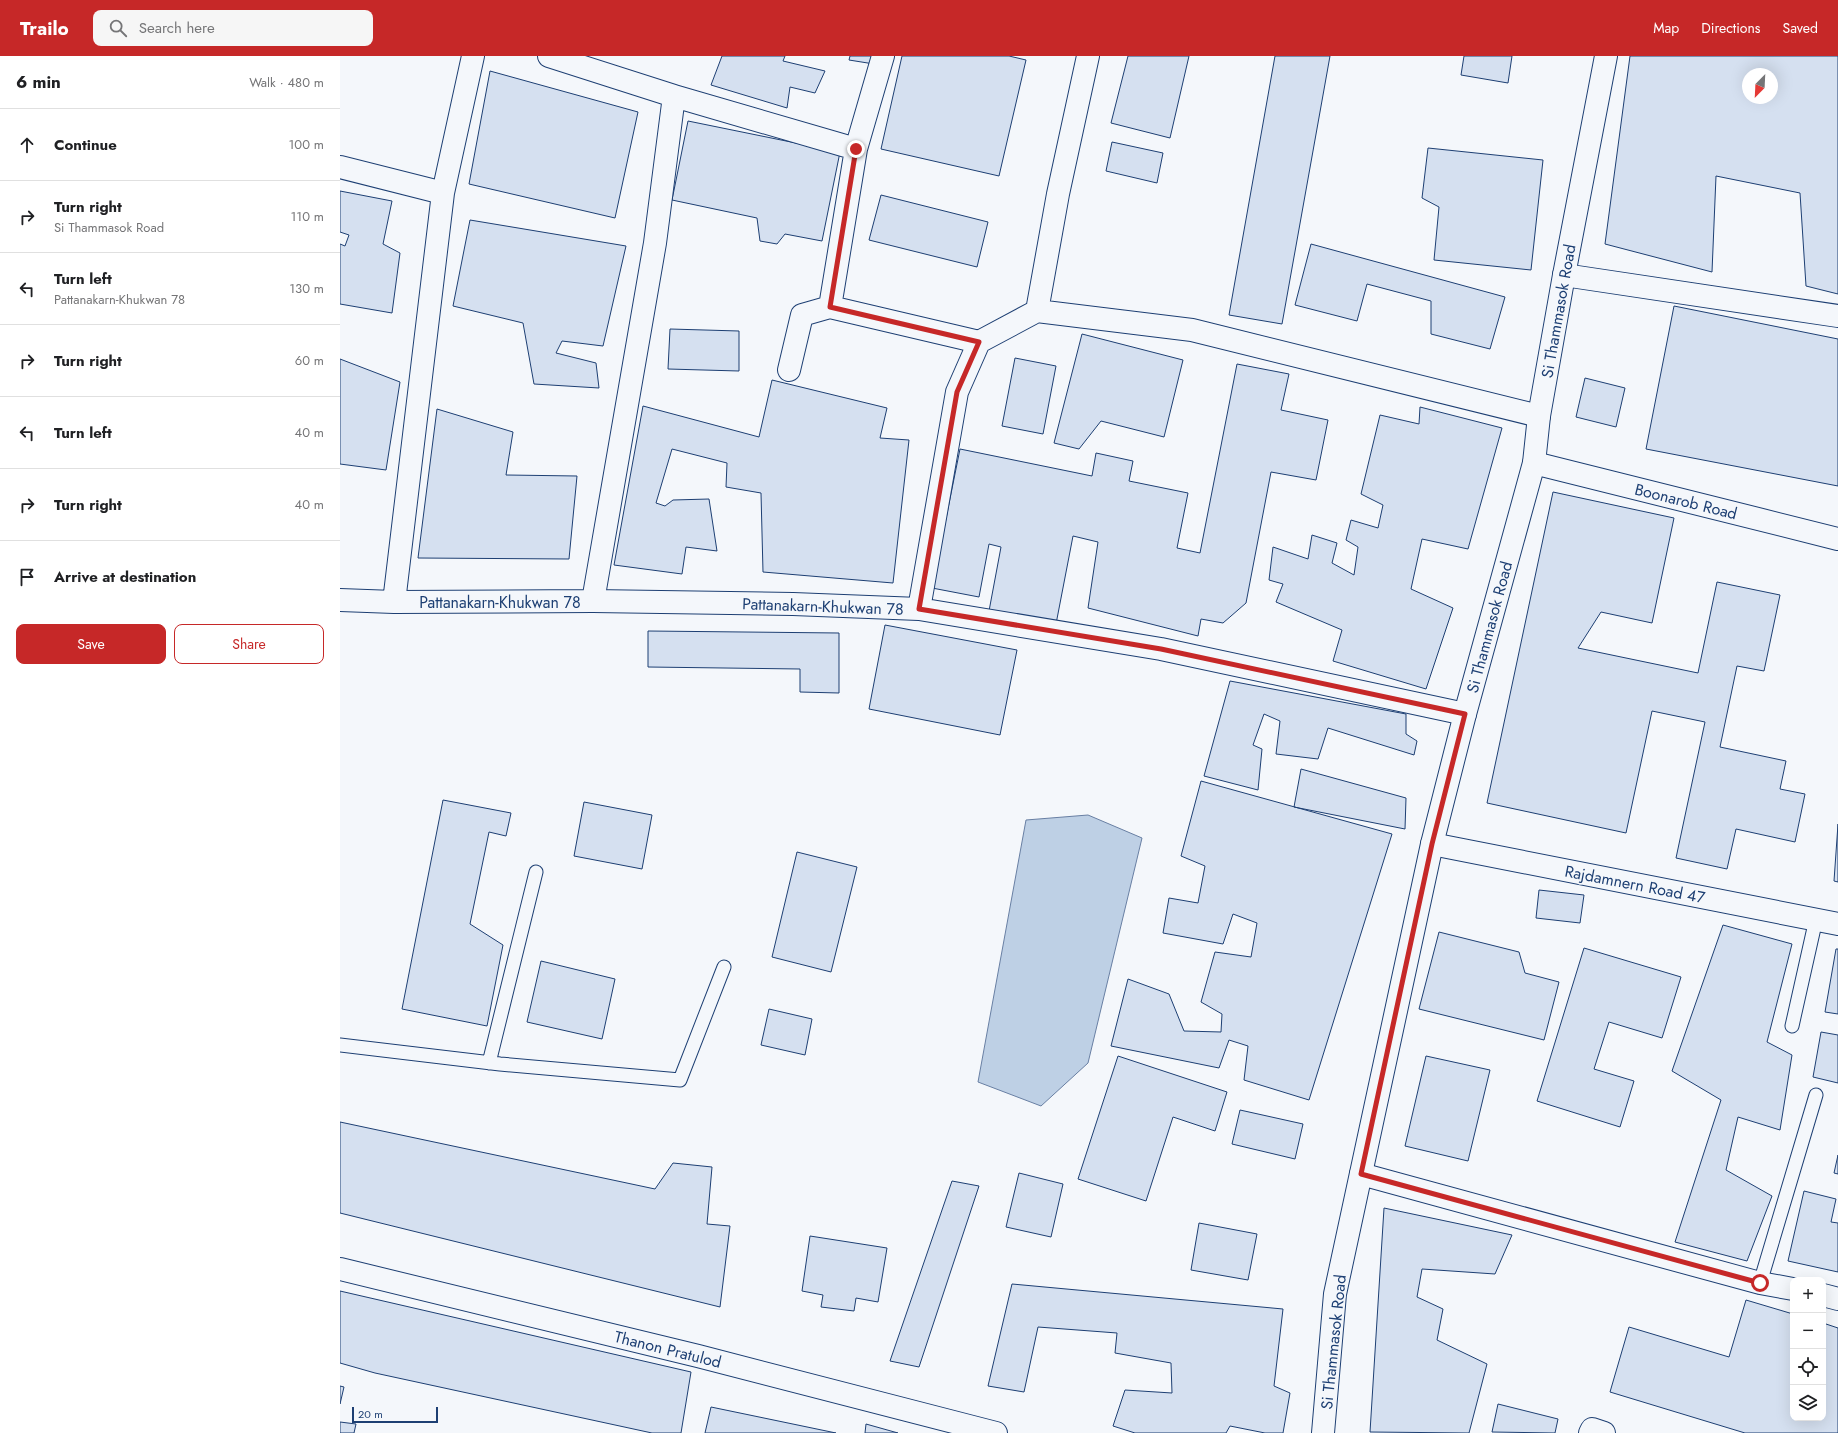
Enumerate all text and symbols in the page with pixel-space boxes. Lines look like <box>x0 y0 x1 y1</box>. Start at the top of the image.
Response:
search box <box>93 10 373 46</box>
text: Trailo <box>20 15 69 42</box>
icon: search <box>107 17 129 39</box>
text: Search here <box>139 17 215 39</box>
text: Map <box>1653 18 1679 38</box>
text: Directions <box>1701 18 1761 38</box>
text: Saved <box>1783 18 1818 38</box>
north arrow <box>1742 68 1778 104</box>
text: 6 min <box>16 70 61 94</box>
text: Walk · 480 m <box>249 73 324 92</box>
icon: ahead <box>16 134 38 156</box>
text: Continue <box>54 134 117 156</box>
text: 100 m <box>289 135 324 154</box>
route end <box>847 140 865 158</box>
text: Turn right <box>54 196 122 218</box>
icon: right <box>16 206 38 228</box>
text: 110 m <box>290 207 324 226</box>
text: Si Thammasok Road <box>54 218 164 237</box>
street label: Si Thammasok Road <box>1535 242 1582 380</box>
text: Turn left <box>54 268 112 290</box>
icon: left <box>16 278 38 300</box>
text: 130 m <box>289 279 324 298</box>
text: Pattanakarn-Khukwan 78 <box>54 290 185 309</box>
icon: right <box>16 350 38 372</box>
text: Turn right <box>54 350 122 372</box>
text: 60 m <box>295 351 324 370</box>
icon: left <box>16 422 38 444</box>
text: Turn left <box>54 422 112 444</box>
text: 40 m <box>295 423 324 442</box>
street label: Boonarob Road <box>1632 478 1740 525</box>
icon: right <box>16 494 38 516</box>
text: Turn right <box>54 494 122 516</box>
text: 40 m <box>295 495 324 514</box>
street label: Si Thammasok Road <box>1461 559 1518 696</box>
icon: arrive <box>16 566 38 588</box>
text: Arrive at destination <box>54 566 196 588</box>
street label: Pattanakarn-Khukwan 78 <box>419 591 581 614</box>
street label: Pattanakarn-Khukwan 78 <box>742 592 904 621</box>
button: Save <box>16 624 166 664</box>
button: Share <box>174 624 324 664</box>
street label: Rajdamnern Road 47 <box>1563 860 1708 909</box>
street label: Si Thammasok Road <box>1315 1273 1352 1411</box>
route start <box>1751 1274 1769 1292</box>
map controls <box>1790 1277 1826 1421</box>
button: + <box>1790 1277 1826 1313</box>
button: − <box>1790 1313 1826 1349</box>
street label: Thanon Pratulod <box>612 1325 724 1374</box>
button: locate <box>1790 1349 1826 1385</box>
button: layers <box>1790 1385 1826 1421</box>
scale bar <box>352 1405 438 1424</box>
text: 20 m <box>358 1406 383 1422</box>

